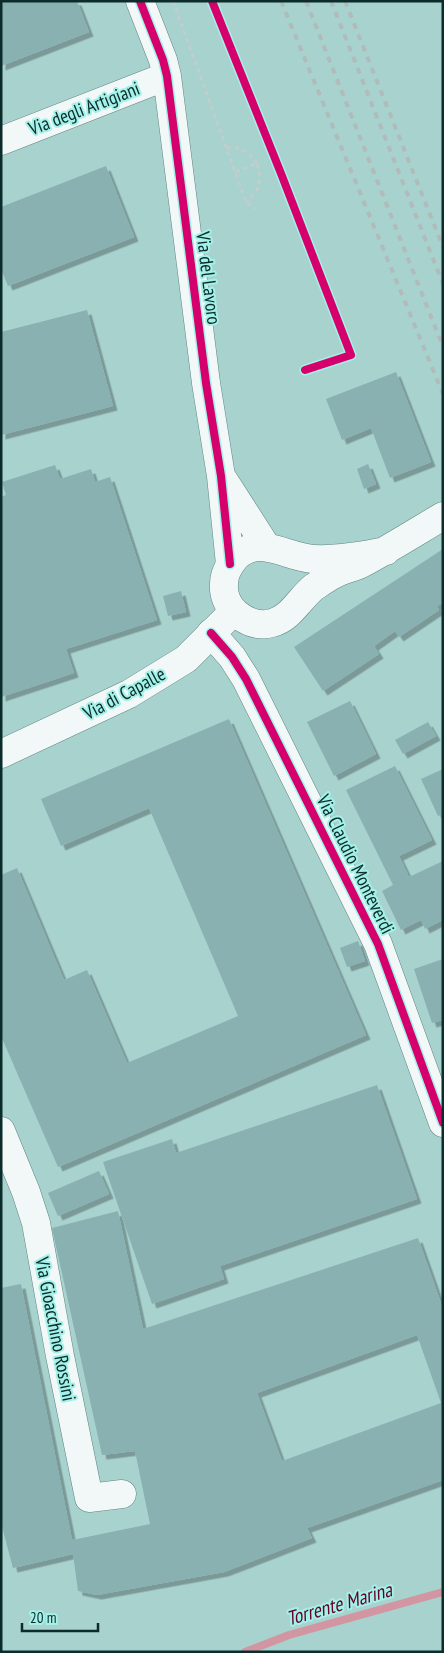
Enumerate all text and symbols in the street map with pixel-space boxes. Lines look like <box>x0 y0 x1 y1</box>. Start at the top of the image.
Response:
street label: Via degli Artigiani <box>24 76 143 141</box>
street label: Via del Lavoro <box>191 229 227 326</box>
street label: Via di Capalle <box>78 661 169 725</box>
street label: Via Claudio Monteverdi <box>311 789 400 938</box>
street label: Via Gioacchino Rossini <box>30 1254 82 1403</box>
water label: Torrente Marina <box>283 1576 396 1631</box>
scale bar <box>22 1600 99 1632</box>
text: 20 m <box>30 1608 56 1627</box>

